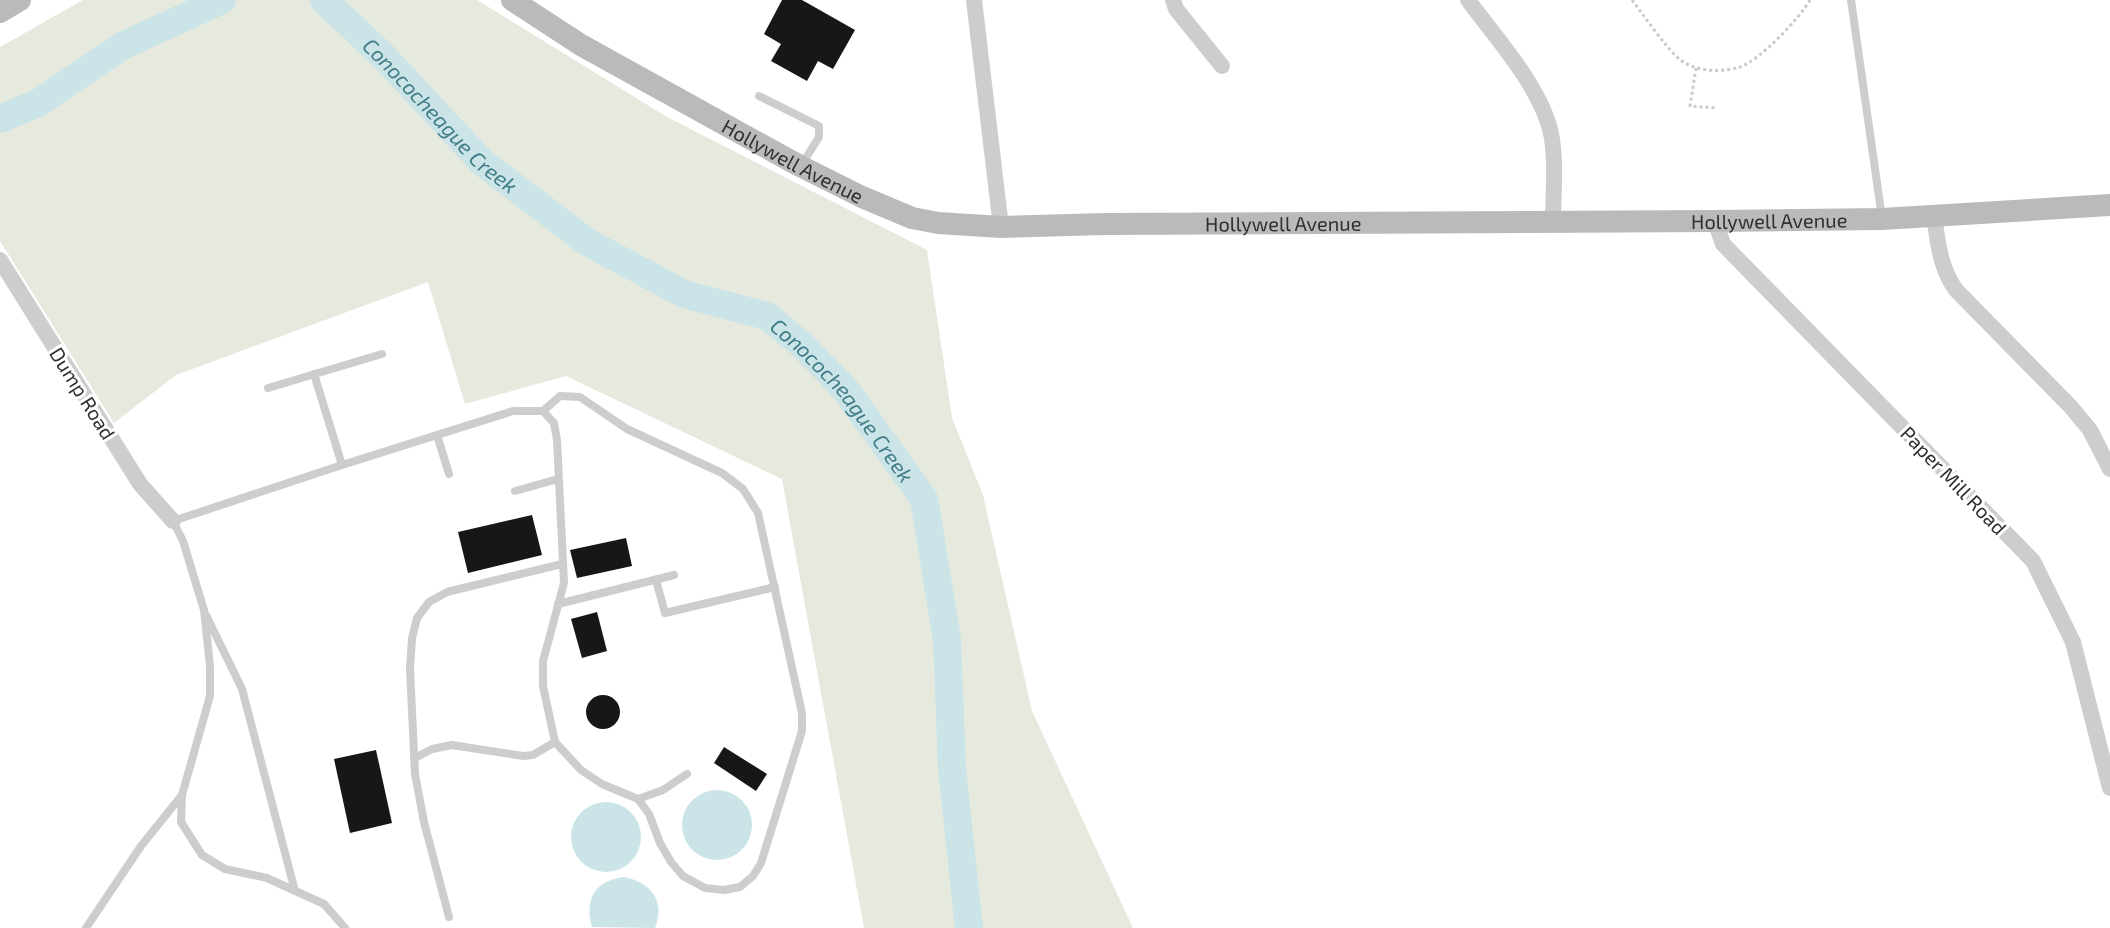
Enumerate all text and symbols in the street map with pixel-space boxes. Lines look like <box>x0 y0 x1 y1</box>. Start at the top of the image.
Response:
water label: Conococheague Creek <box>359 32 523 197</box>
street label: Hollywell Avenue <box>718 114 868 208</box>
street label: Hollywell Avenue <box>1691 207 1848 233</box>
street label: Hollywell Avenue <box>1205 211 1361 236</box>
water label: Conococheague Creek <box>766 312 920 487</box>
street label: Dump Road <box>45 342 121 444</box>
street label: Paper Mill Road <box>1896 421 2012 539</box>

